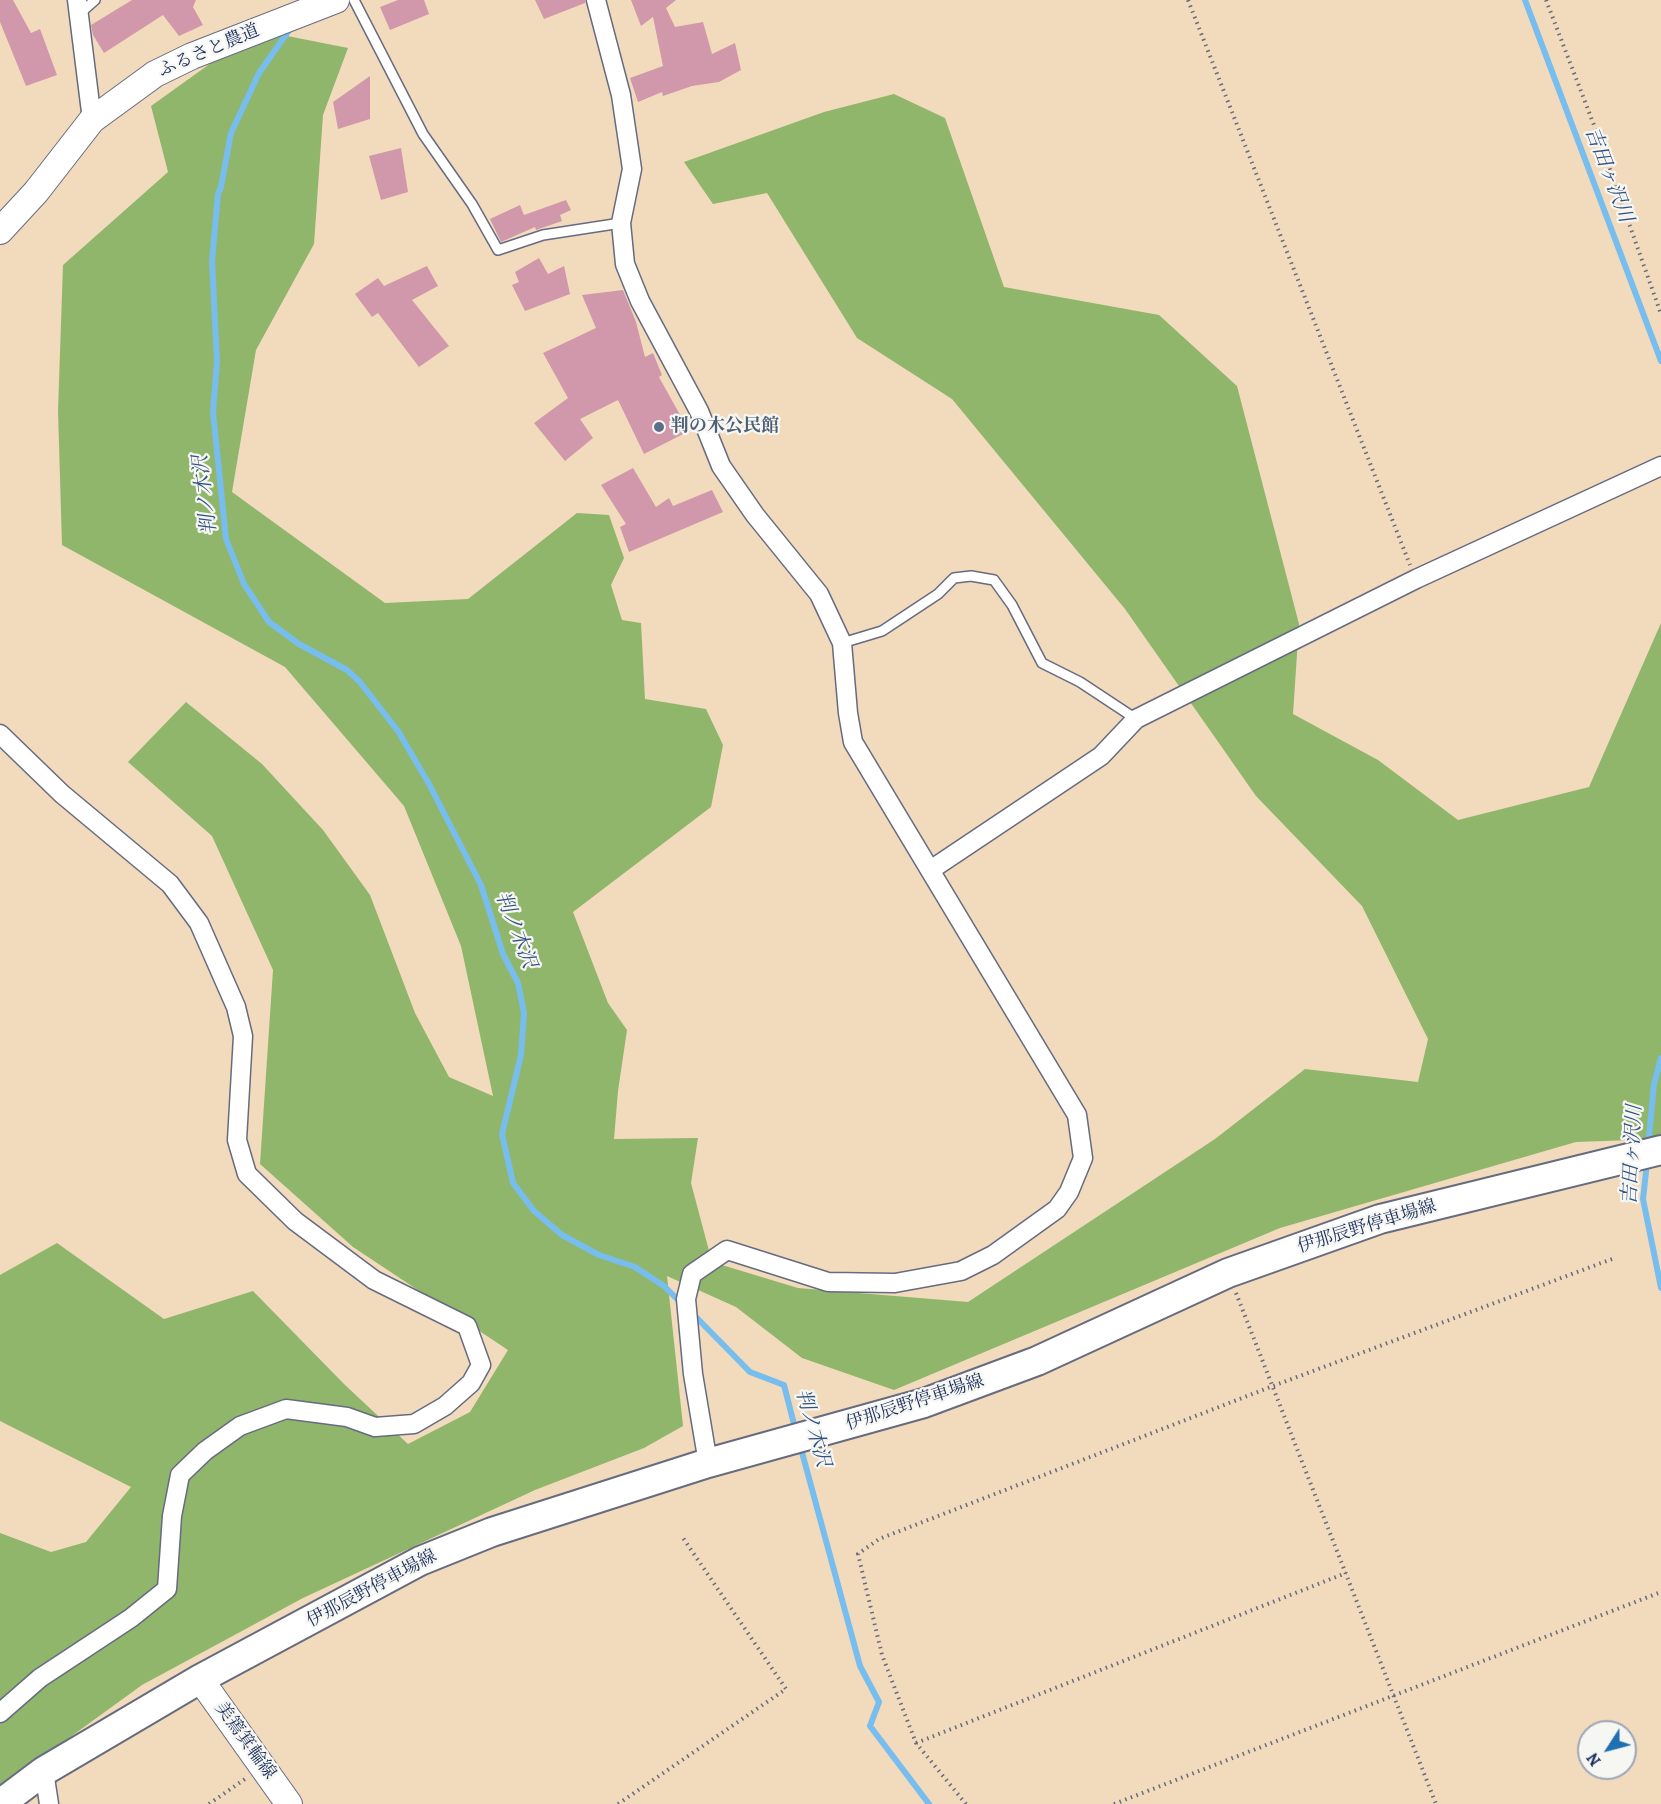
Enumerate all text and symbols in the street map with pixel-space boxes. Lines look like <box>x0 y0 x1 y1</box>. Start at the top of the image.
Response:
street label: ふるさと農道 <box>155 20 263 82</box>
water label: 吉田ヶ沢川 <box>1579 124 1637 226</box>
place label: 判の木公民館 <box>671 416 779 438</box>
marker: 判の木公民館 <box>652 420 666 434</box>
water label: 判ノ木沢 <box>189 454 223 536</box>
water label: 判ノ木沢 <box>489 888 541 972</box>
water label: 吉田ヶ沢川 <box>1618 1104 1648 1206</box>
street label: 伊那辰野停車場線 <box>1295 1196 1439 1258</box>
street label: 伊那辰野停車場線 <box>843 1370 987 1436</box>
water label: 判ノ木沢 <box>789 1386 835 1470</box>
street label: 伊那辰野停車場線 <box>303 1546 441 1632</box>
street label: 美篶箕輪線 <box>210 1698 280 1784</box>
north arrow <box>1577 1720 1637 1780</box>
text: N <box>1582 1748 1606 1771</box>

